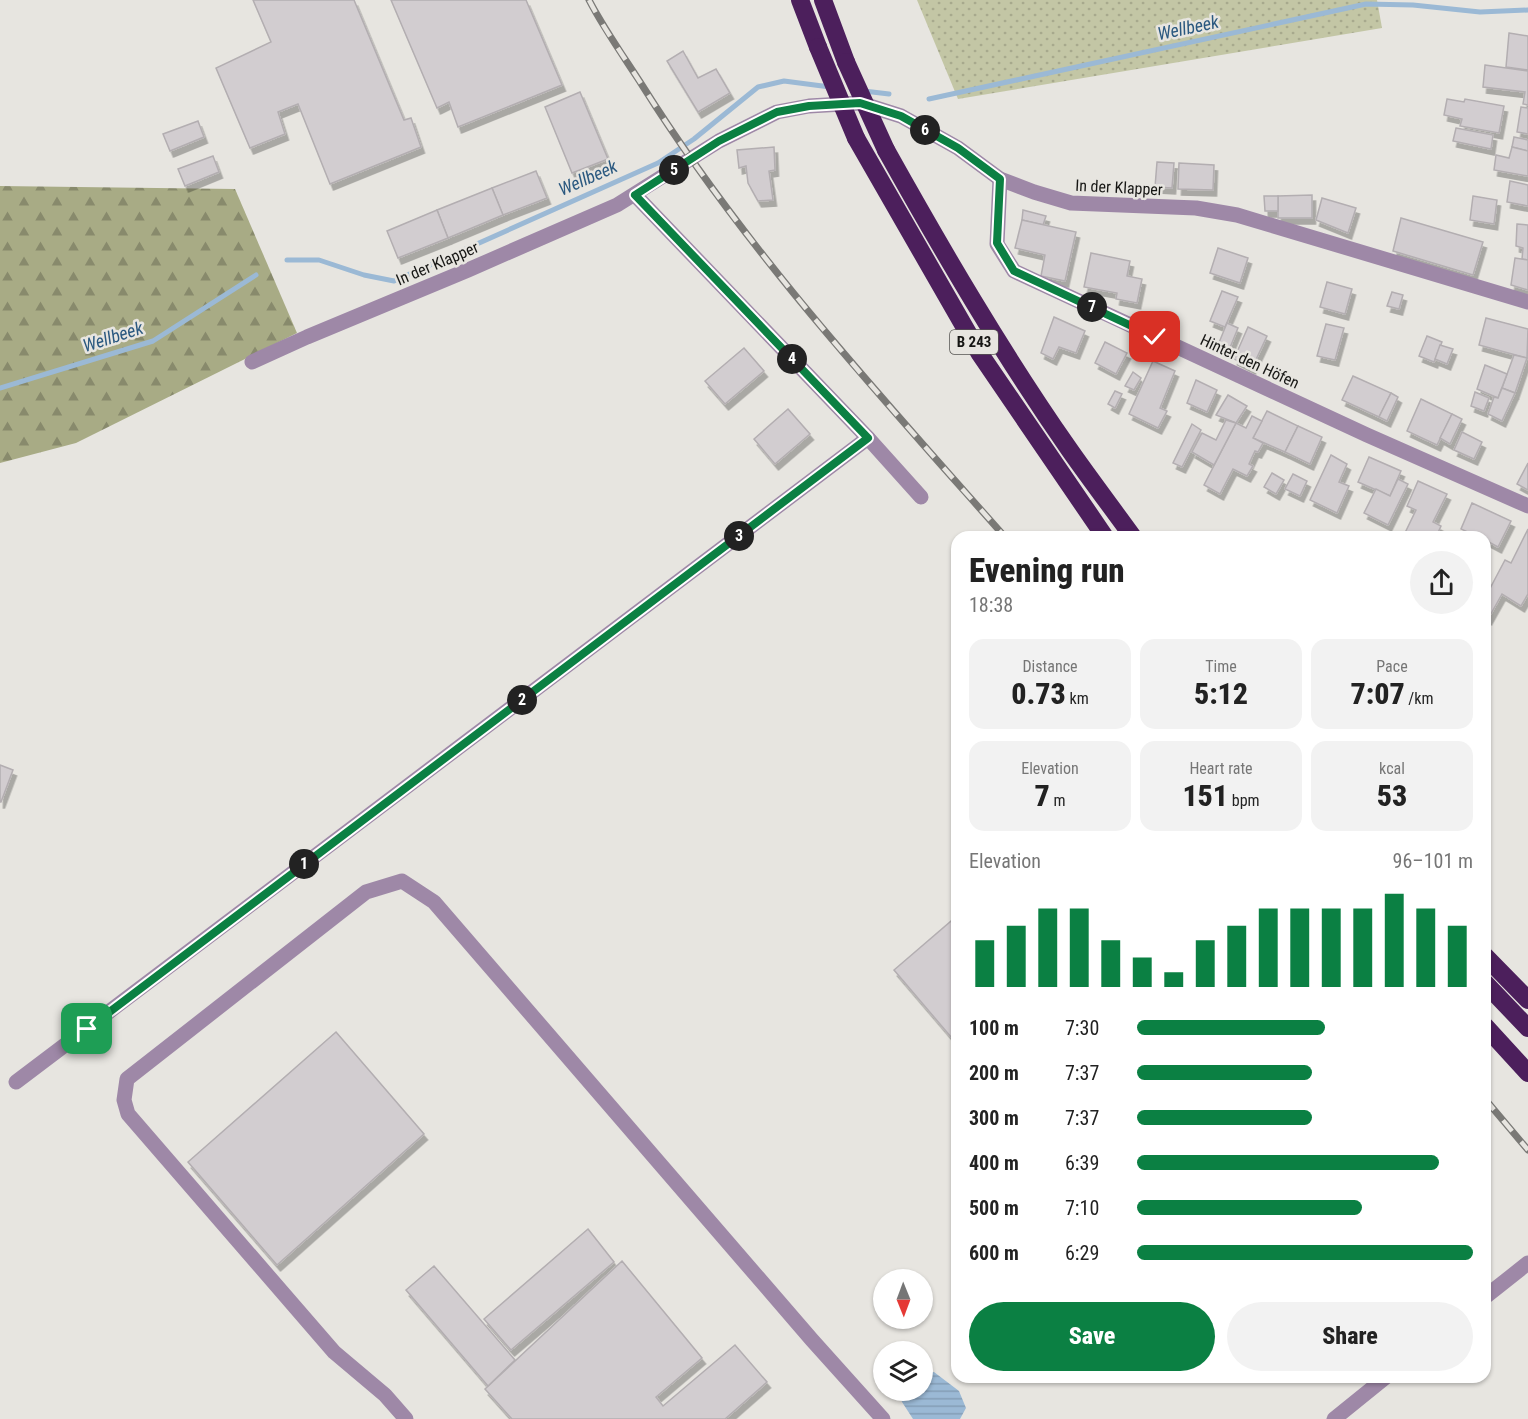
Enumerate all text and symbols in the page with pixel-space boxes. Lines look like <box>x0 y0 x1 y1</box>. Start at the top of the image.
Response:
water label: Wellbeek <box>1155 11 1222 44</box>
pin: 6 <box>910 115 940 145</box>
text: 6 <box>921 120 929 139</box>
water label: Wellbeek <box>555 155 621 200</box>
pin: 5 <box>659 155 689 185</box>
text: 5 <box>670 160 678 179</box>
street label: In der Klapper <box>1075 176 1163 199</box>
street label: In der Klapper <box>393 238 481 289</box>
pin: 7 <box>1077 292 1107 322</box>
text: 7 <box>1088 297 1096 316</box>
pin <box>1129 311 1180 362</box>
water label: Wellbeek <box>80 317 147 356</box>
icon: check <box>1138 320 1171 353</box>
road number: B 243 <box>950 330 998 354</box>
street label: Hinter den Höfen <box>1197 330 1302 393</box>
pin: 4 <box>777 344 807 374</box>
text: 4 <box>788 349 796 368</box>
pin: 3 <box>724 521 754 551</box>
text: 3 <box>735 526 743 545</box>
text: Evening run <box>969 551 1125 590</box>
button: share <box>1410 551 1473 614</box>
text: 18:38 <box>969 593 1013 617</box>
text: Distance <box>1022 657 1078 676</box>
text: Time <box>1205 657 1237 676</box>
text: Pace <box>1376 657 1408 676</box>
text: 0.73 <box>1011 676 1066 711</box>
text: 5:12 <box>1194 676 1248 711</box>
text: 7:07 <box>1350 676 1405 711</box>
pin: 2 <box>507 685 537 715</box>
text: km <box>1066 689 1089 708</box>
text: /km <box>1405 689 1434 708</box>
text: 2 <box>518 690 526 709</box>
text: Elevation <box>1021 759 1079 778</box>
text: Heart rate <box>1189 759 1253 778</box>
text: kcal <box>1379 759 1405 778</box>
text: 7 <box>1035 778 1050 813</box>
text: 151 <box>1182 778 1228 813</box>
text: 53 <box>1377 778 1407 813</box>
text: m <box>1050 791 1065 810</box>
text: bpm <box>1228 791 1260 810</box>
pin: 1 <box>289 849 319 879</box>
text: Elevation <box>969 849 1041 873</box>
text: 96–101 m <box>1393 849 1473 873</box>
text: 1 <box>300 854 308 873</box>
pin <box>61 1003 112 1054</box>
icon: arrive <box>70 1012 103 1045</box>
text: 100 m <box>969 1016 1019 1040</box>
text: 7:30 <box>1065 1016 1099 1040</box>
text: 200 m <box>969 1061 1019 1085</box>
text: 7:37 <box>1065 1061 1099 1085</box>
text: 300 m <box>969 1106 1019 1130</box>
text: 7:37 <box>1065 1106 1099 1130</box>
text: 400 m <box>969 1151 1019 1175</box>
text: 6:39 <box>1065 1151 1099 1175</box>
text: 500 m <box>969 1196 1019 1220</box>
text: 7:10 <box>1065 1196 1099 1220</box>
text: 600 m <box>969 1241 1019 1265</box>
text: 6:29 <box>1065 1241 1099 1265</box>
north arrow <box>873 1269 933 1329</box>
map controls <box>873 1269 933 1401</box>
button: Save <box>969 1302 1215 1371</box>
button: Share <box>1227 1302 1473 1371</box>
button: layers <box>873 1341 933 1401</box>

